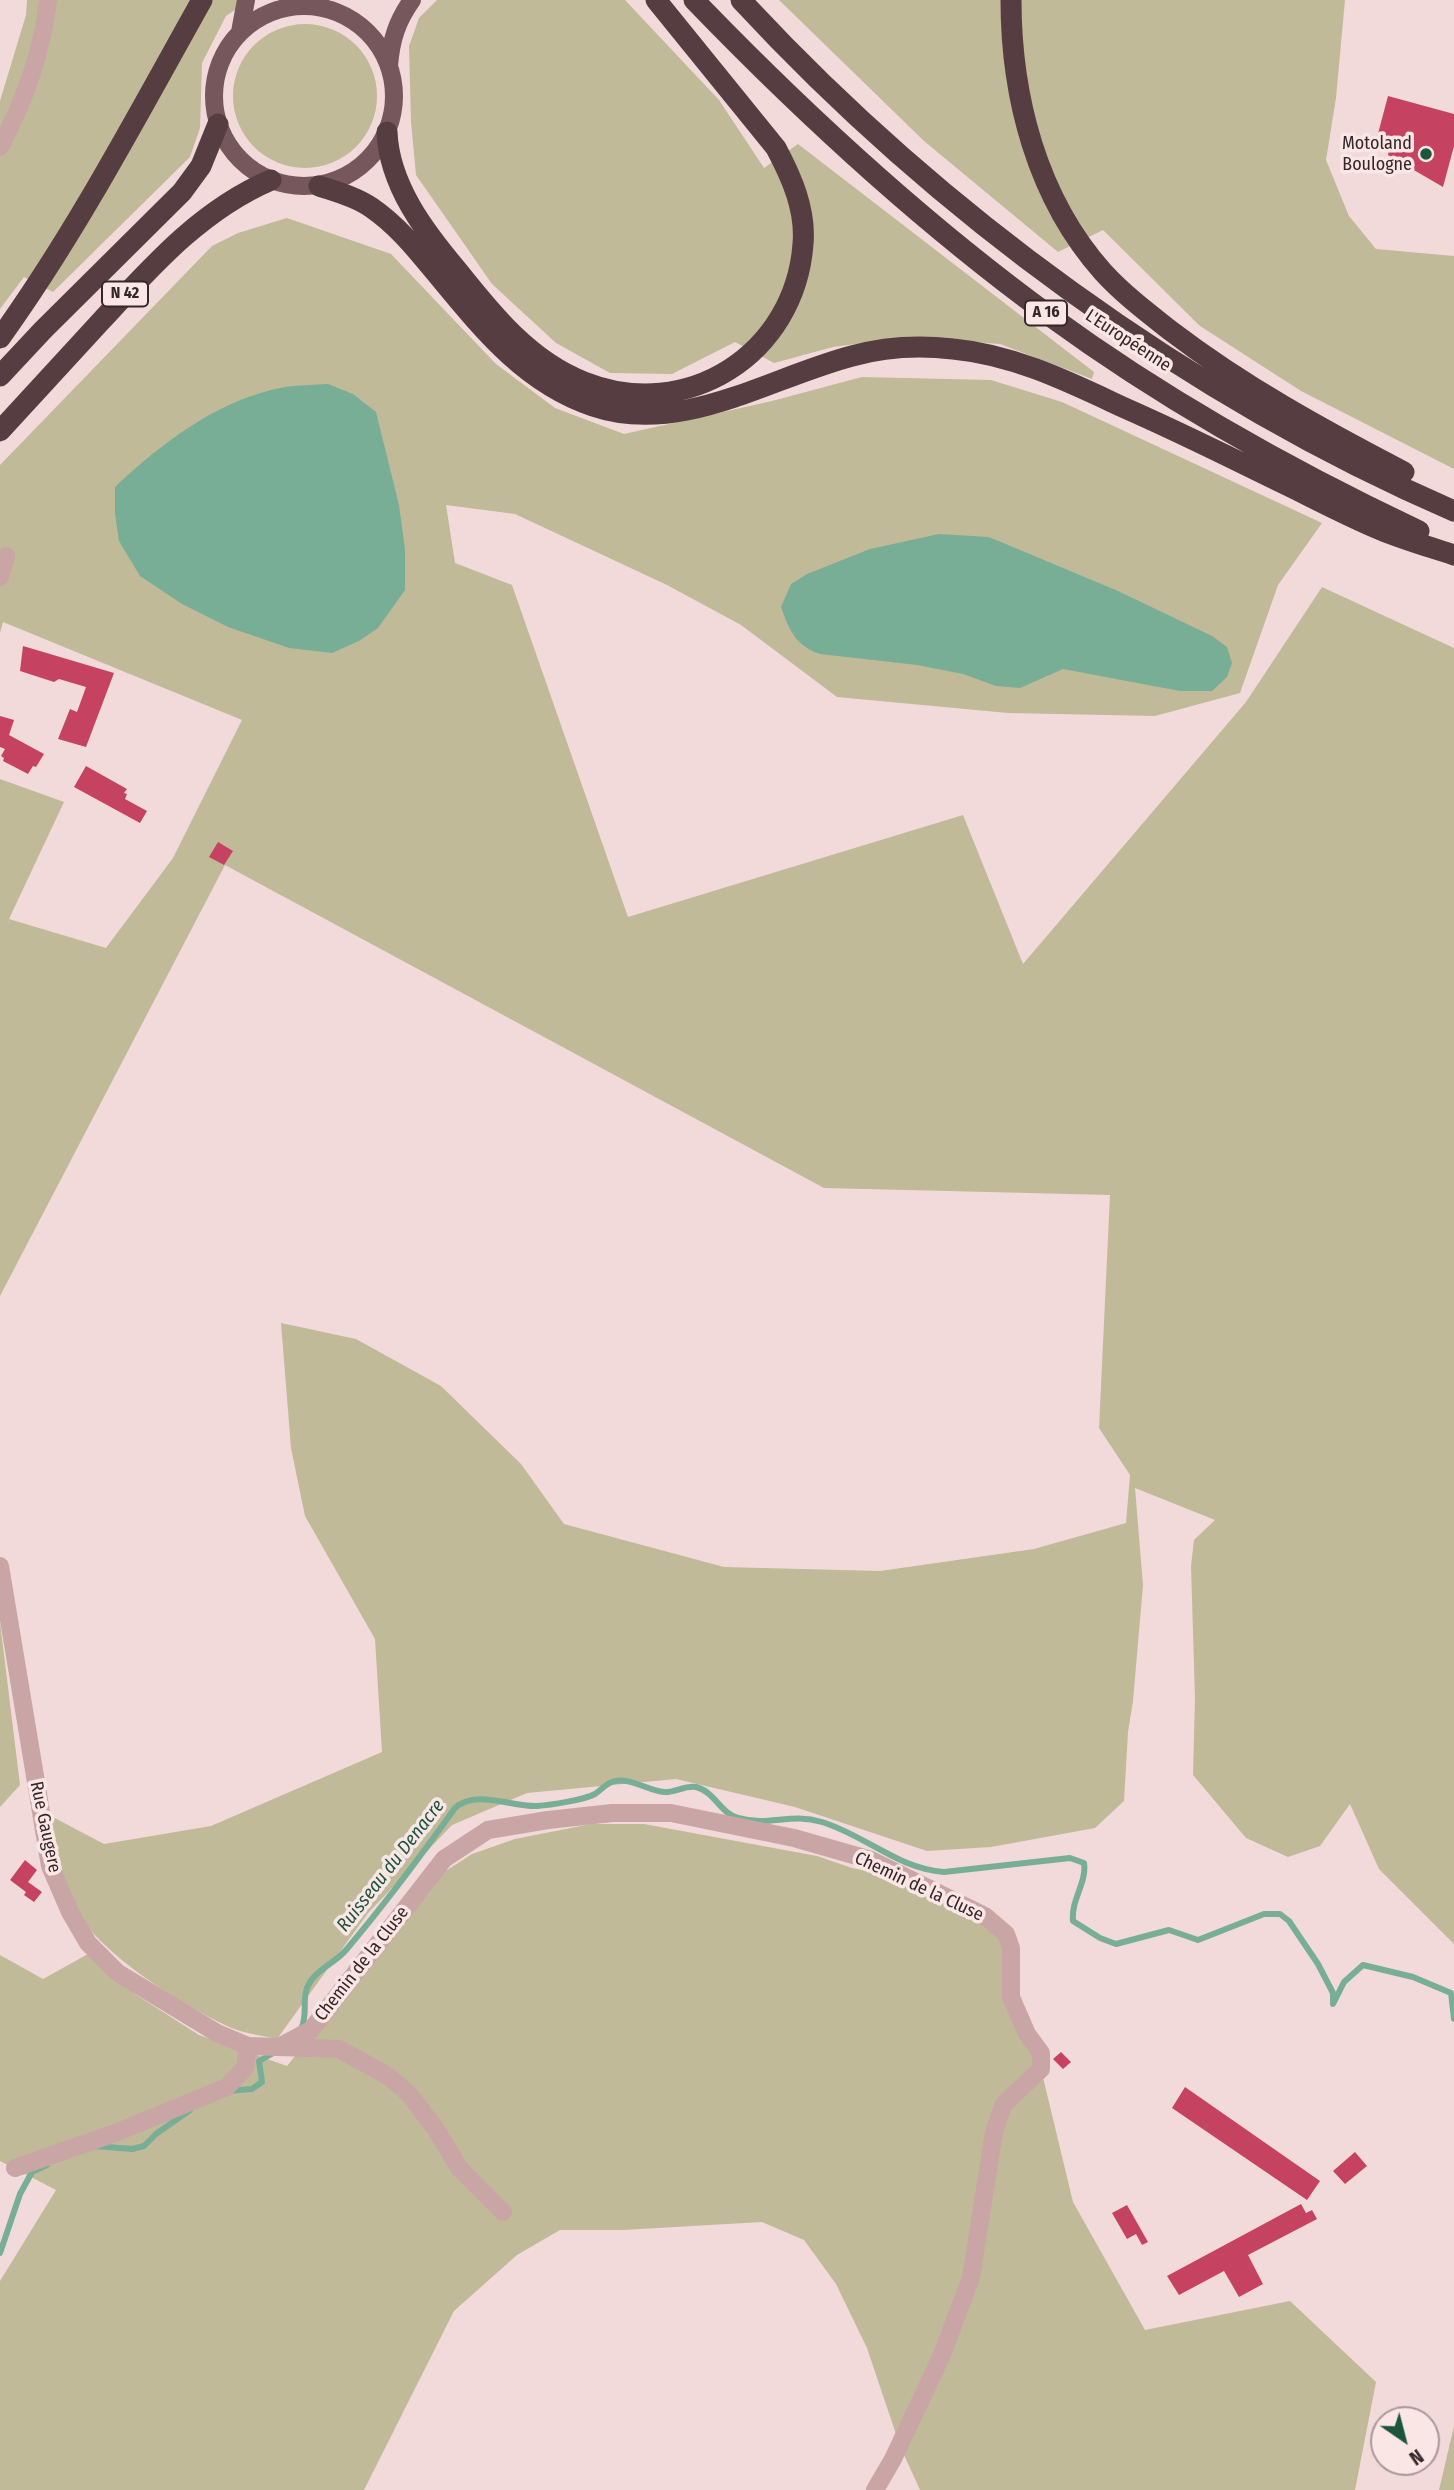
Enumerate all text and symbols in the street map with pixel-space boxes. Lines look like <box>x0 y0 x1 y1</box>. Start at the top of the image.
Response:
place label: Motoland Boulogne <box>1342 133 1412 176</box>
marker: Motoland Boulogne <box>1418 146 1434 162</box>
road number: N 42 <box>102 282 148 306</box>
road number: A 16 <box>1025 300 1067 326</box>
street label: L'Européenne <box>1081 305 1175 377</box>
street label: Rue Gaugere <box>25 1779 65 1875</box>
water label: Ruisseau du Denacre <box>332 1795 450 1937</box>
street label: Chemin de la Cluse <box>851 1848 987 1926</box>
street label: Chemin de la Cluse <box>311 1902 413 2026</box>
north arrow <box>1370 2406 1440 2476</box>
text: N <box>1405 2444 1427 2470</box>

